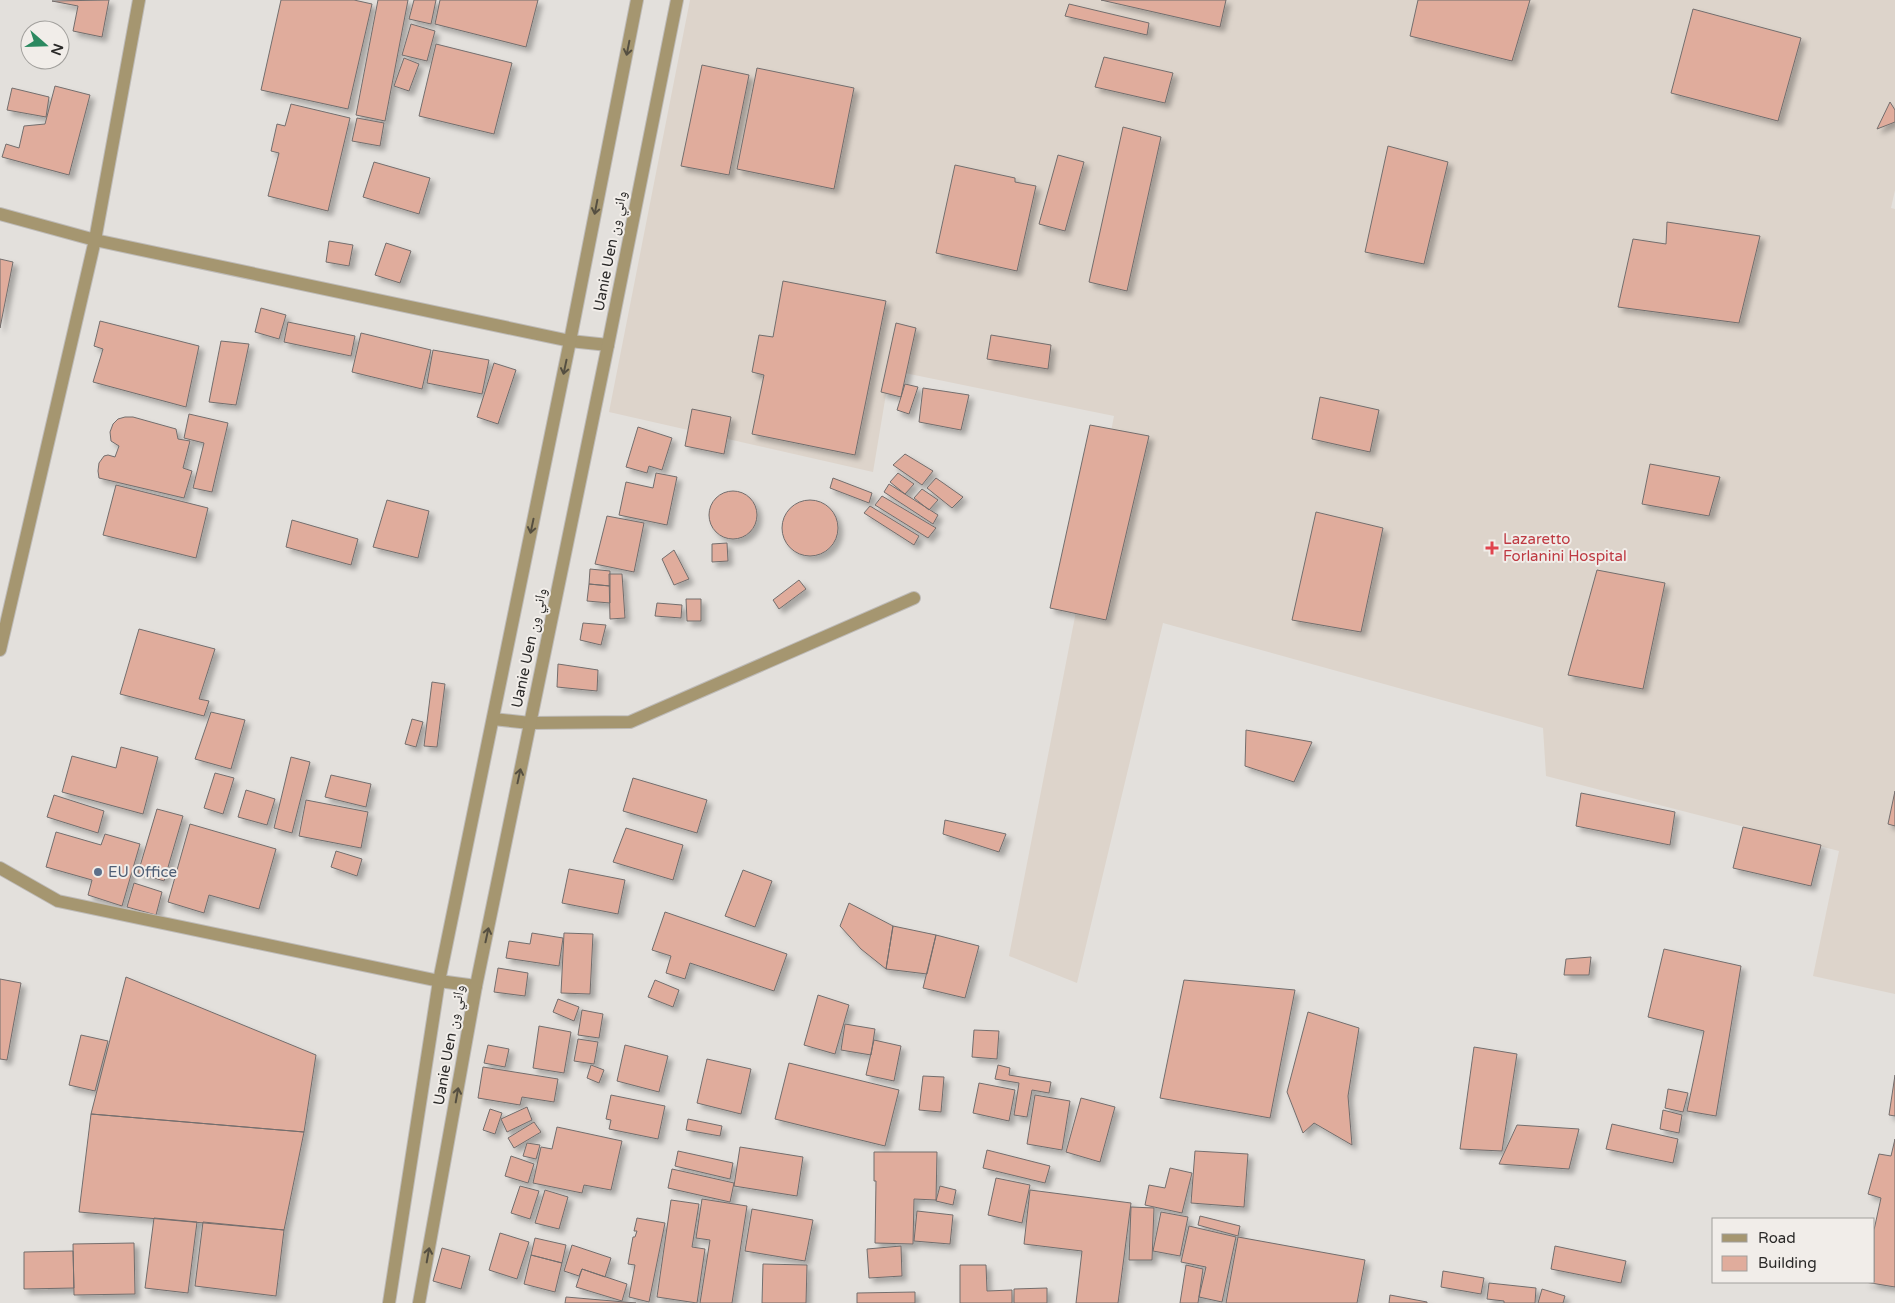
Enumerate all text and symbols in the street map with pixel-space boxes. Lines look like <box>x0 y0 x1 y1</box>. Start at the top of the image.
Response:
north arrow <box>20 20 70 70</box>
one-way arrow <box>622 39 632 55</box>
text: N <box>47 41 67 57</box>
street label: Uanie Uen واني ون <box>590 189 633 313</box>
one-way arrow <box>591 199 601 215</box>
one-way arrow <box>560 358 569 374</box>
one-way arrow <box>527 518 537 534</box>
place label: Lazaretto Forlanini Hospital <box>1503 530 1627 565</box>
marker: Lazaretto Forlanini Hospital <box>1485 541 1499 555</box>
street label: Uanie Uen واني ون <box>507 586 553 710</box>
one-way arrow <box>515 769 524 785</box>
place label: EU Office <box>108 863 177 881</box>
marker: EU Office <box>92 866 104 878</box>
one-way arrow <box>482 928 492 944</box>
street label: Uanie Uen واني ون <box>430 983 471 1107</box>
one-way arrow <box>452 1087 462 1103</box>
legend <box>1712 1218 1875 1283</box>
text: Road <box>1758 1229 1796 1247</box>
one-way arrow <box>423 1247 433 1263</box>
text: Building <box>1758 1254 1817 1272</box>

